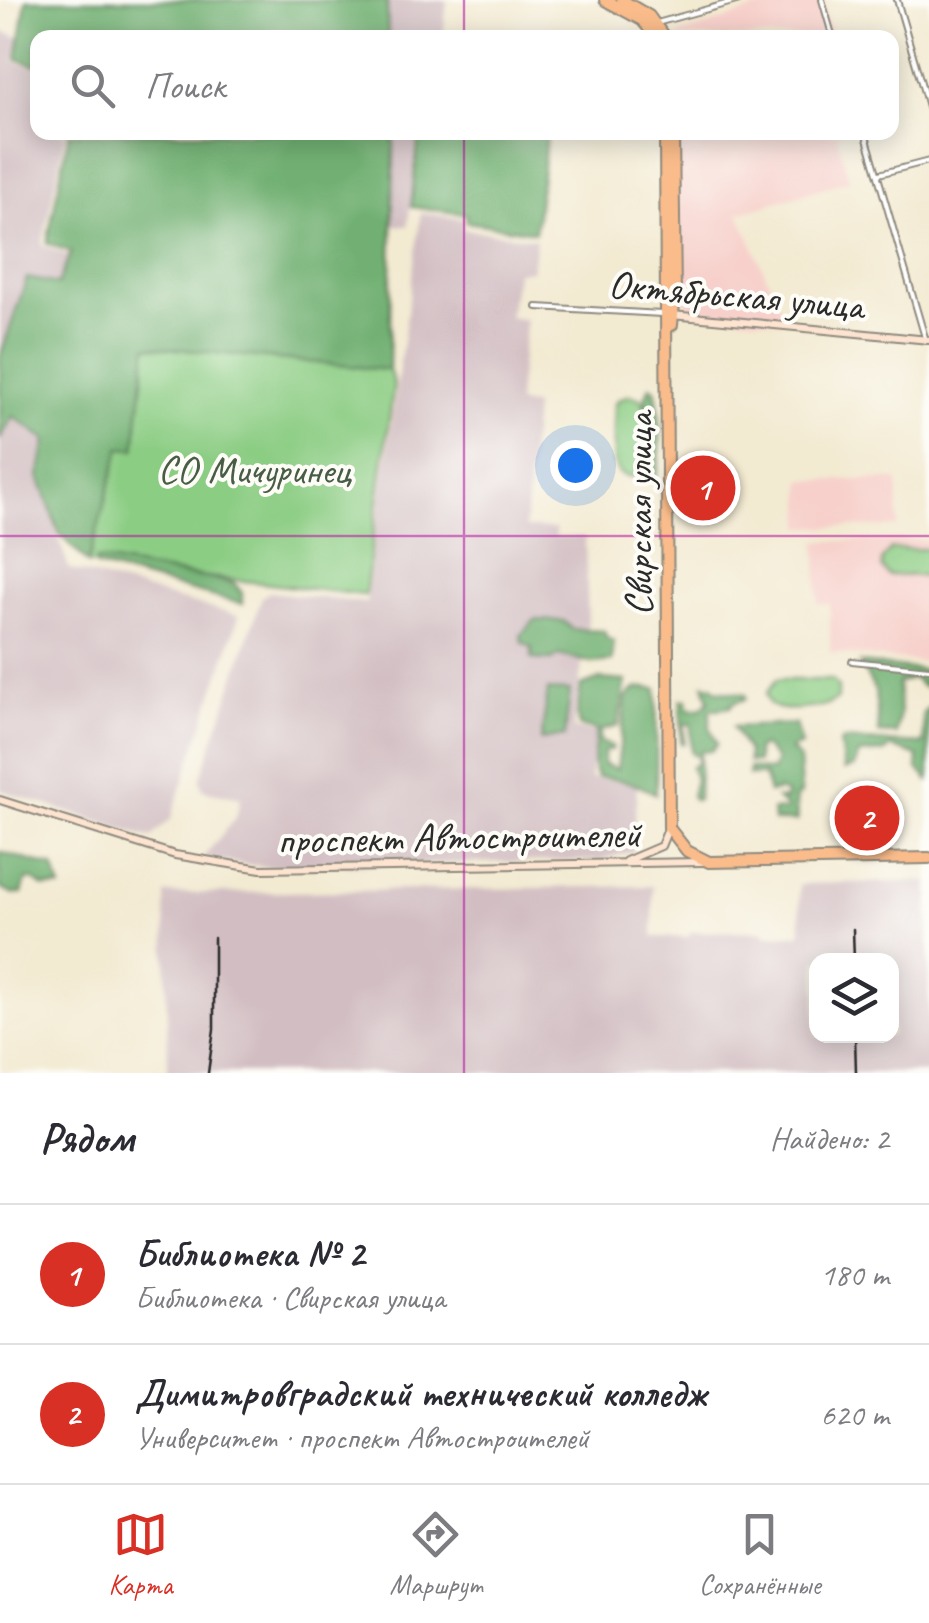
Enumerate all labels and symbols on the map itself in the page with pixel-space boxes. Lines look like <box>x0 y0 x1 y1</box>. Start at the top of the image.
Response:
street label: Октябрьская улица <box>606 259 869 331</box>
street label: Свирская улица <box>614 409 664 616</box>
your location <box>550 440 601 491</box>
park label: СО Мичуринец <box>158 445 353 495</box>
pin: 1 <box>670 450 736 526</box>
pin: 2 <box>834 780 900 856</box>
street label: проспект Автостроителей <box>277 809 643 865</box>

